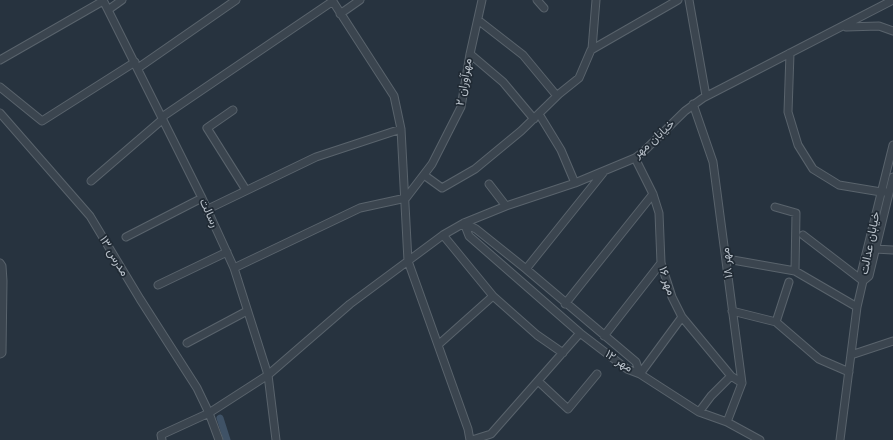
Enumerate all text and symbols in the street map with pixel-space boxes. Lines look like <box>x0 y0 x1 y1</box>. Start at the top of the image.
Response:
street label: مهرآوران ۲ <box>453 57 475 107</box>
street label: خیابان مهر <box>630 117 678 161</box>
street label: رسالت <box>196 196 222 230</box>
street label: خیابان عدالت <box>857 210 883 276</box>
street label: مدرس ۱۳ <box>96 233 132 279</box>
street label: مهر ۱۸ <box>718 247 736 279</box>
street label: مهر ۱۶ <box>656 265 678 297</box>
street label: مهر ۱۲ <box>602 347 636 375</box>

